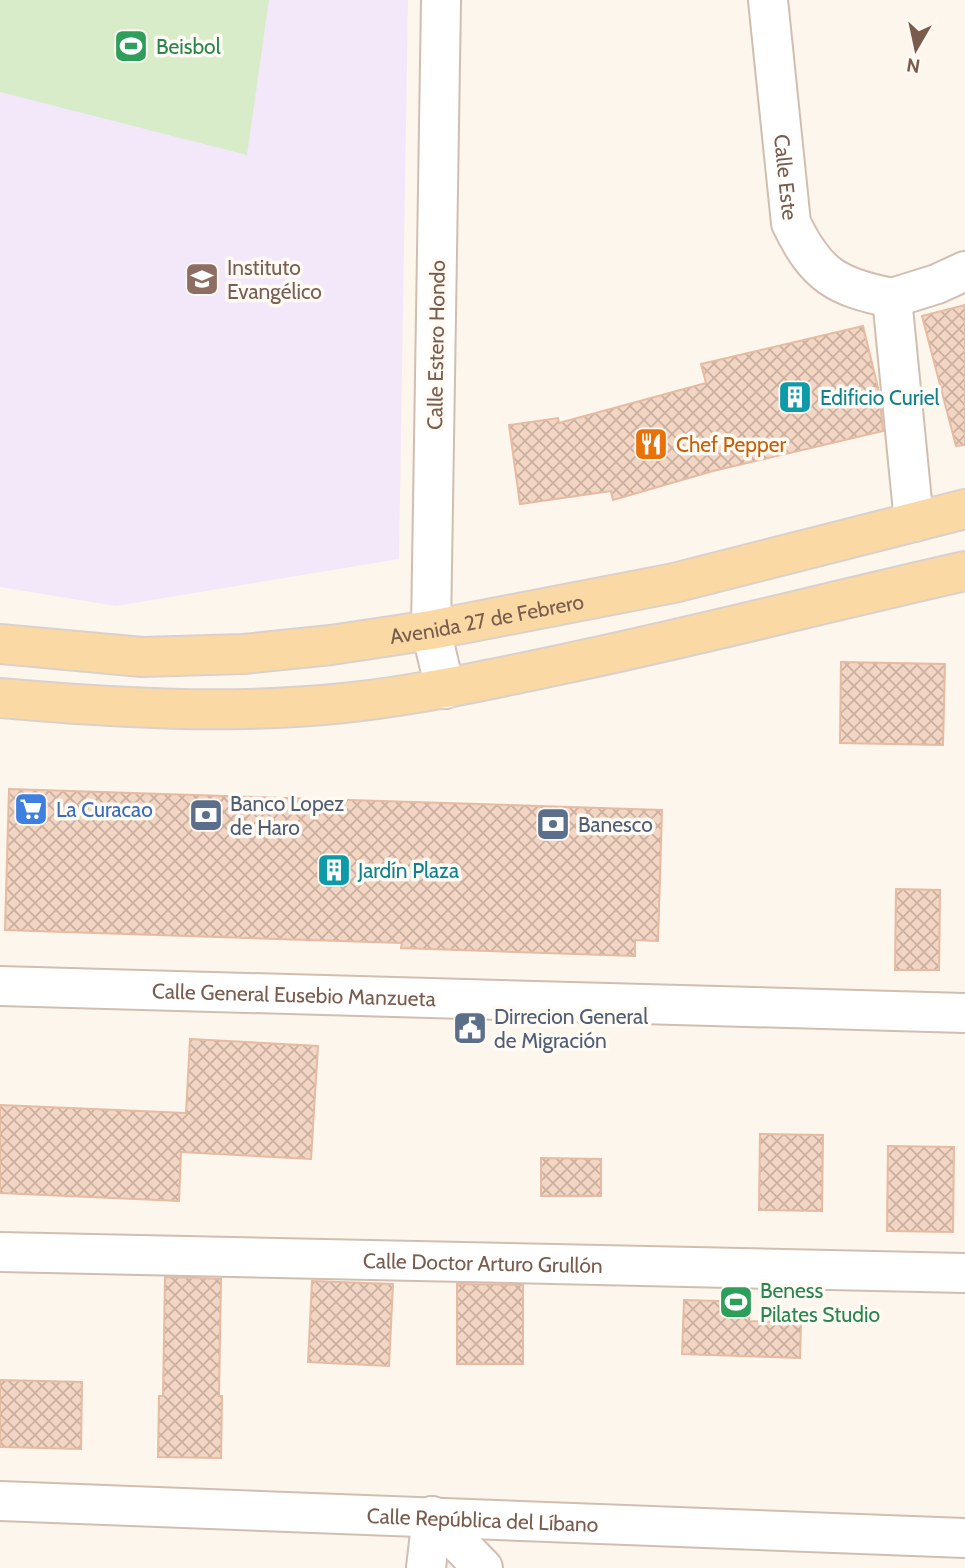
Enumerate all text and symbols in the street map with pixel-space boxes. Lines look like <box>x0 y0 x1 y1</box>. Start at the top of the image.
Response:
north arrow <box>881 14 951 84</box>
sports icon: Beisbol <box>112 27 150 65</box>
place label: Beisbol <box>156 34 221 59</box>
text: N <box>905 53 922 78</box>
street label: Calle Este <box>769 133 803 222</box>
place label: Instituto Evangélico <box>227 255 322 304</box>
school or university icon: Instituto Evangélico <box>183 260 221 298</box>
street label: Calle Estero Hondo <box>422 260 450 430</box>
building icon: Edificio Curiel <box>776 378 814 416</box>
place label: Edificio Curiel <box>820 385 940 410</box>
restaurant icon: Chef Pepper <box>632 425 670 463</box>
place label: Chef Pepper <box>676 432 786 457</box>
street label: Avenida 27 de Febrero <box>388 588 586 649</box>
supermarket icon: La Curacao <box>12 790 50 828</box>
place label: Banco Lopez de Haro <box>230 791 344 840</box>
bank icon: Banco Lopez de Haro <box>187 796 225 834</box>
place label: La Curacao <box>56 797 153 822</box>
bank icon: Banesco <box>534 805 572 843</box>
place label: Banesco <box>578 812 653 837</box>
building icon: Jardín Plaza <box>315 851 353 889</box>
place label: Jardín Plaza <box>357 858 459 883</box>
street label: Calle General Eusebio Manzueta <box>152 978 436 1011</box>
place label: Dirrecion General de Migración <box>494 1004 648 1053</box>
public building icon: Dirrecion General de Migración <box>451 1009 489 1047</box>
street label: Calle Doctor Arturo Grullón <box>363 1247 603 1278</box>
place label: Beness Pilates Studio <box>760 1278 880 1327</box>
sports icon: Beness Pilates Studio <box>717 1283 755 1321</box>
street label: Calle República del Líbano <box>366 1503 599 1536</box>

